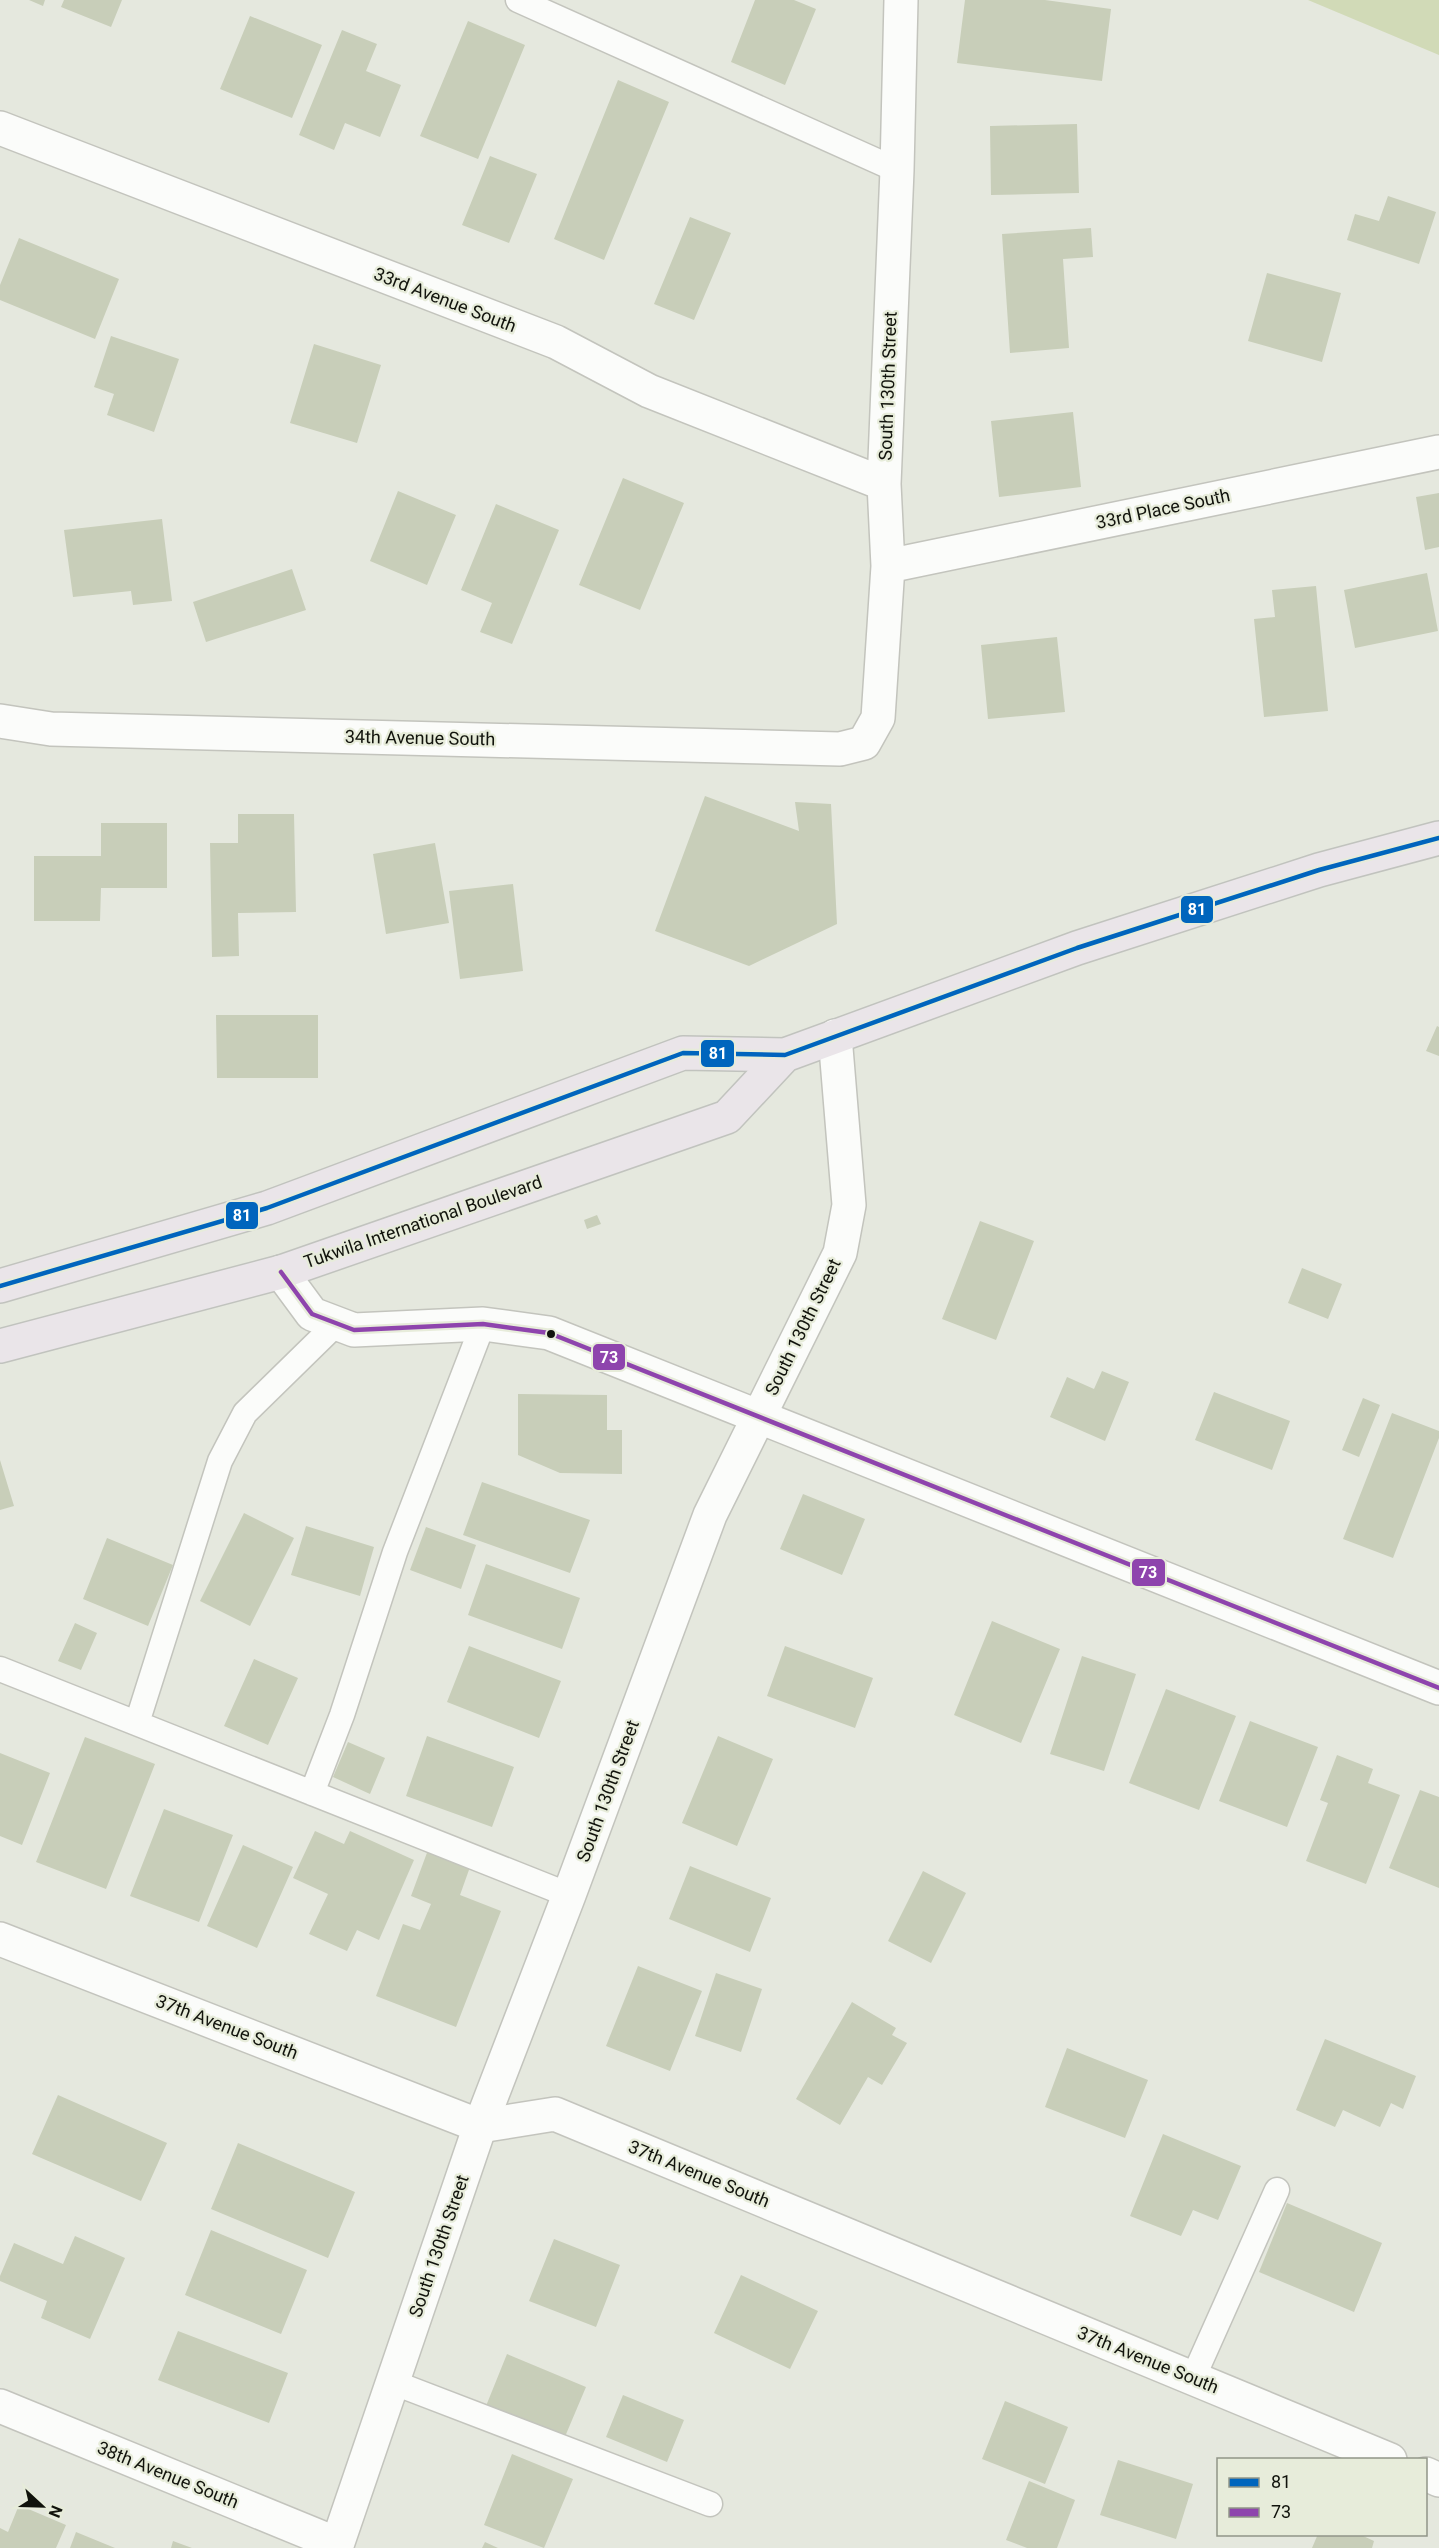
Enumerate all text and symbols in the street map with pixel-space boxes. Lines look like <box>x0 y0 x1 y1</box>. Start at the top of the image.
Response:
street label: 33rd Avenue South <box>371 263 519 336</box>
street label: South 130th Street <box>874 311 901 461</box>
street label: 33rd Place South <box>1094 484 1232 533</box>
street label: 34th Avenue South <box>345 726 495 749</box>
line badge: 81 <box>1180 895 1214 924</box>
text: 81 <box>1188 900 1206 919</box>
line badge: 81 <box>700 1039 735 1068</box>
text: 81 <box>709 1044 727 1063</box>
street label: Tukwila International Boulevard <box>301 1171 545 1272</box>
line badge: 81 <box>225 1201 259 1230</box>
text: 81 <box>233 1206 251 1225</box>
street label: South 130th Street <box>760 1255 845 1398</box>
unlabelled marker <box>545 1328 557 1340</box>
line badge: 73 <box>592 1343 626 1371</box>
text: 73 <box>600 1348 618 1367</box>
line badge: 73 <box>1131 1558 1166 1587</box>
text: 73 <box>1139 1563 1157 1582</box>
street label: South 130th Street <box>572 1717 643 1865</box>
street label: 37th Avenue South <box>153 1990 301 2063</box>
street label: 37th Avenue South <box>625 2136 773 2211</box>
street label: South 130th Street <box>404 2172 473 2320</box>
street label: 37th Avenue South <box>1074 2322 1222 2397</box>
street label: 38th Avenue South <box>94 2437 242 2512</box>
legend <box>1217 2458 1427 2536</box>
text: 81 <box>1271 2471 1291 2492</box>
north arrow <box>12 2476 72 2536</box>
text: 73 <box>1271 2501 1291 2522</box>
text: N <box>45 2503 66 2520</box>

